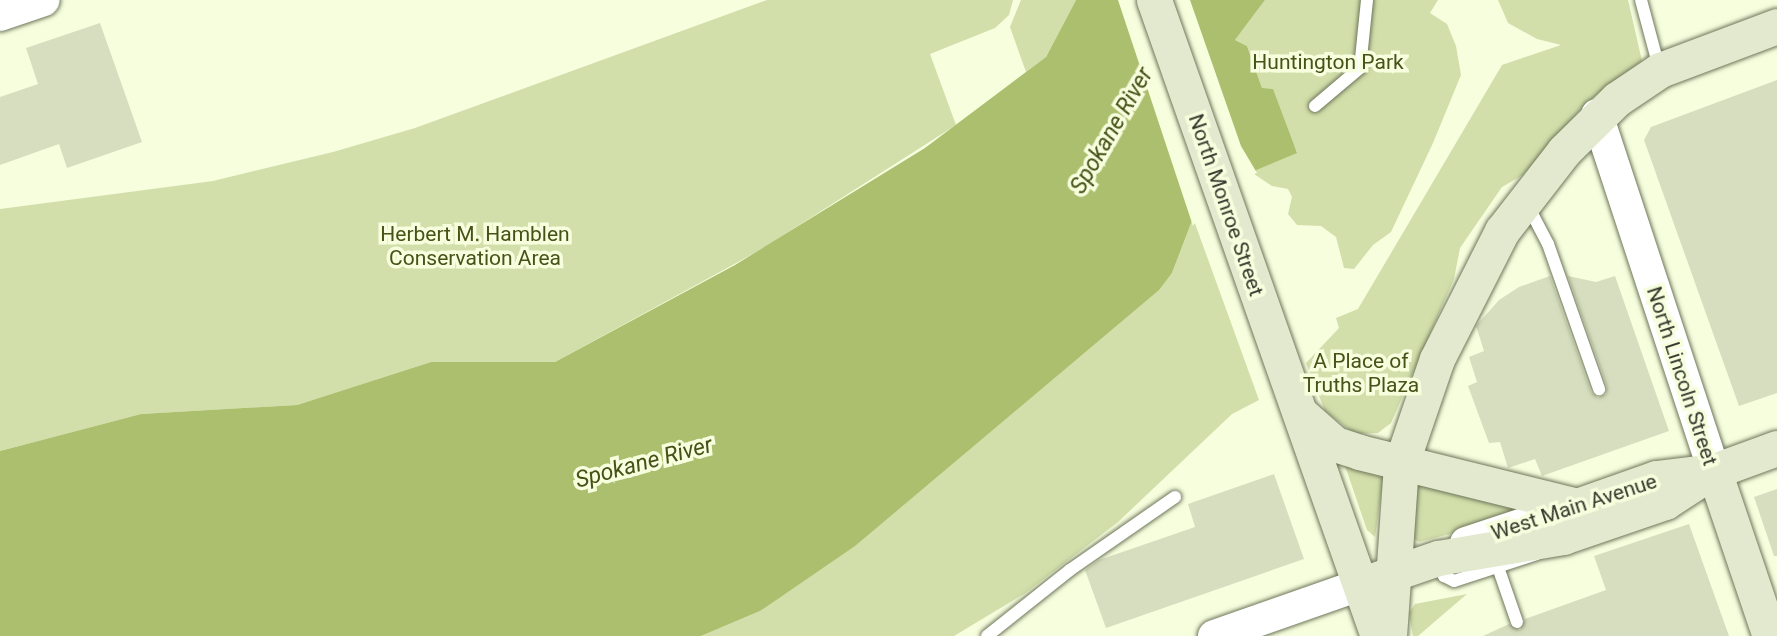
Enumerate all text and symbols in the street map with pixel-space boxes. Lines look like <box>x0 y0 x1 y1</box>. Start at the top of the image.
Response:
park label: Huntington Park <box>1252 49 1404 75</box>
water label: Spokane River <box>1065 63 1159 199</box>
street label: North Monroe Street <box>1183 111 1269 299</box>
park label: Herbert M. Hamblen Conservation Area <box>380 221 570 271</box>
street label: North Lincoln Street <box>1641 283 1723 469</box>
park label: A Place of Truths Plaza <box>1303 348 1419 398</box>
water label: Spokane River <box>572 431 716 495</box>
street label: West Main Avenue <box>1488 468 1660 546</box>

